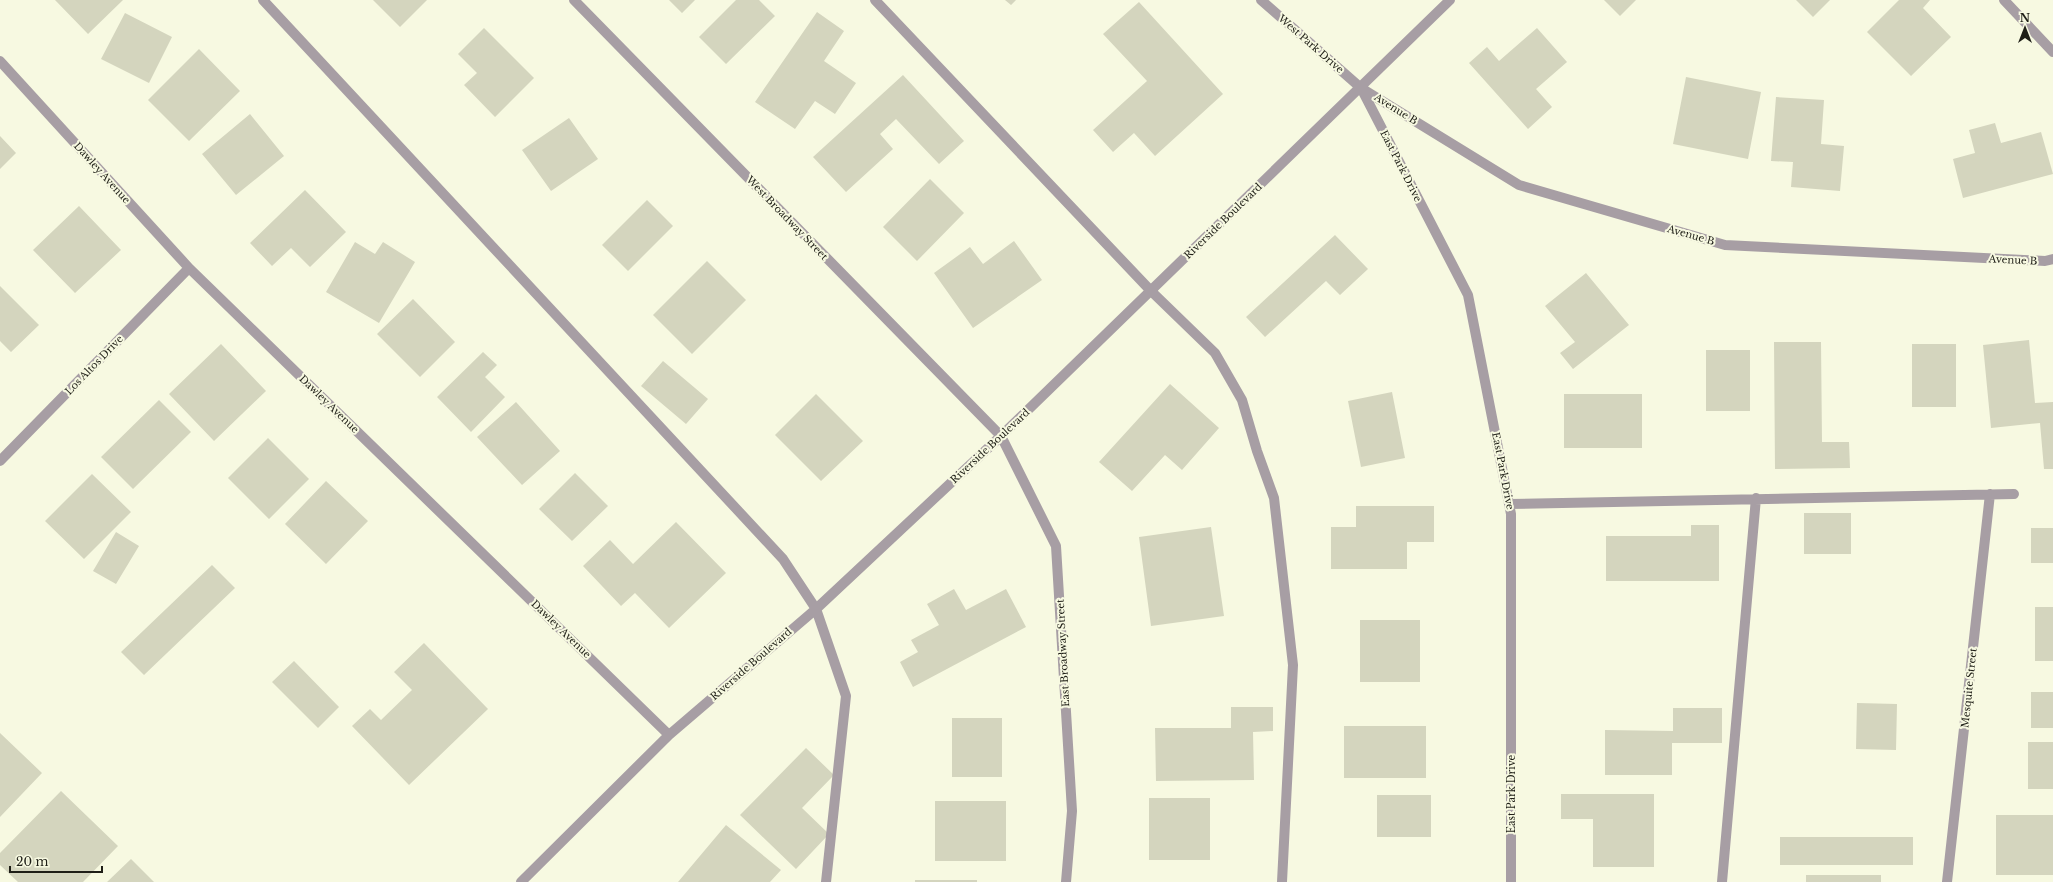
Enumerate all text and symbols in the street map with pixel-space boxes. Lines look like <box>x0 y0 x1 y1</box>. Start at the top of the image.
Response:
north arrow <box>2005 8 2045 48</box>
street label: West Park Drive <box>1275 11 1347 76</box>
text: N <box>2020 11 2031 25</box>
street label: Avenue B <box>1371 90 1420 128</box>
street label: East Park Drive <box>1377 128 1425 204</box>
street label: Dawley Avenue <box>71 140 133 207</box>
street label: West Broadway Street <box>743 173 831 263</box>
street label: Riverside Boulevard <box>1181 180 1265 262</box>
street label: Avenue B <box>1665 222 1716 248</box>
street label: Avenue B <box>1987 252 2038 268</box>
street label: Los Altos Drive <box>62 332 126 398</box>
street label: Dawley Avenue <box>296 372 362 436</box>
street label: Riverside Boulevard <box>948 406 1033 486</box>
street label: East Park Drive <box>1489 431 1517 511</box>
street label: Dawley Avenue <box>528 597 594 661</box>
street label: East Broadway Street <box>1054 599 1072 707</box>
street label: Riverside Boulevard <box>708 625 795 703</box>
street label: Mesquite Street <box>1958 647 1980 728</box>
street label: East Park Drive <box>1505 754 1518 833</box>
scale bar <box>10 848 102 874</box>
text: 20 m <box>16 854 48 869</box>

